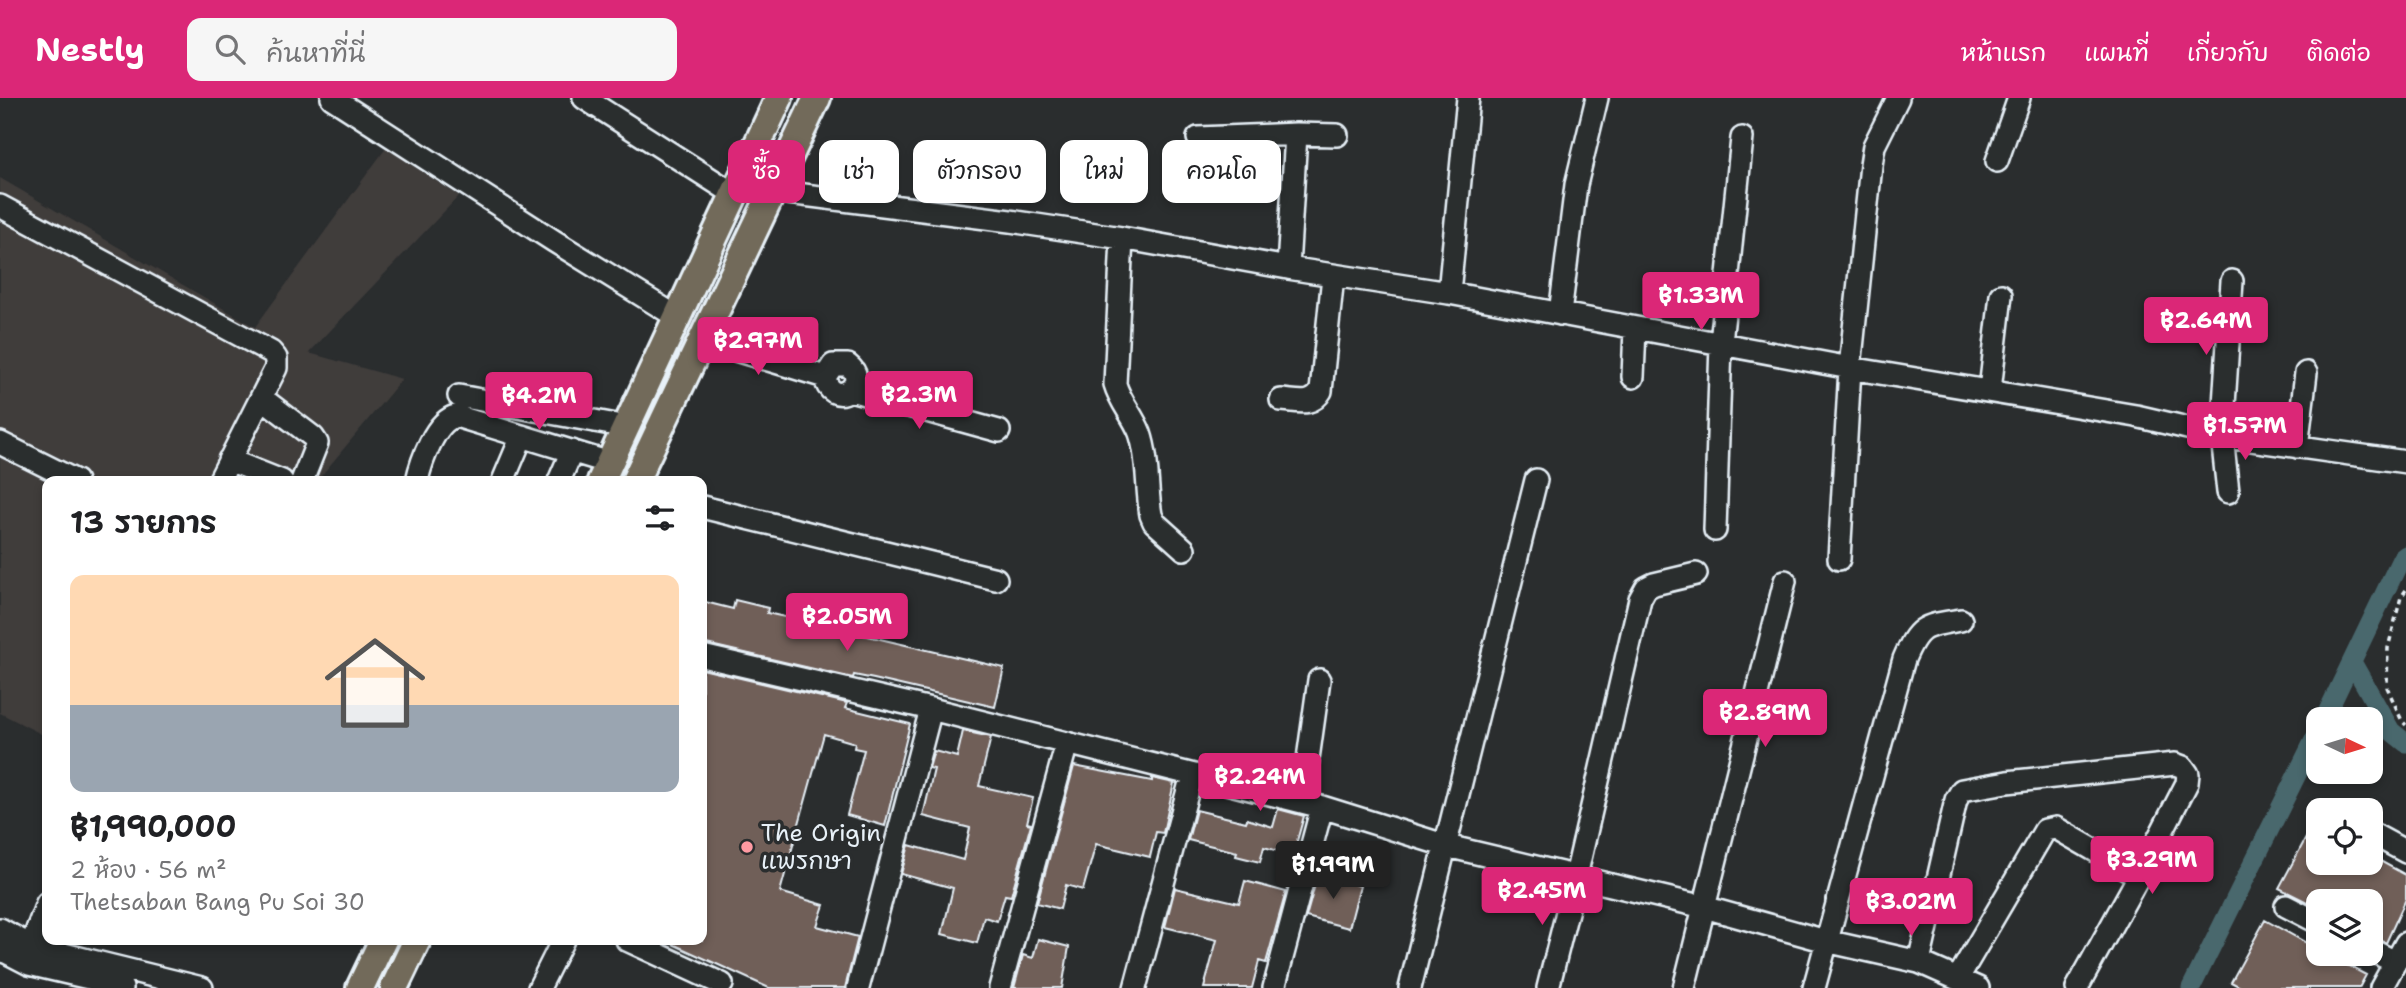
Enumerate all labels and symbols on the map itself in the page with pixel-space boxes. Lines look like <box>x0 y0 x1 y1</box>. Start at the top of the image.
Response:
pin: ฿1.33M <box>1644 272 1758 332</box>
pin: ฿2.64M <box>2149 298 2263 357</box>
pin: ฿2.97M <box>701 317 815 377</box>
pin: ฿4.2M <box>490 372 588 432</box>
pin: ฿2.3M <box>870 372 968 431</box>
pin: ฿1.57M <box>2188 402 2302 462</box>
pin: ฿2.05M <box>790 594 904 653</box>
pin: ฿2.89M <box>1708 690 1822 749</box>
north arrow <box>2306 707 2384 784</box>
pin: ฿2.24M <box>1203 754 1317 813</box>
place label: The Origin แพรกษา <box>761 817 881 877</box>
pin: ฿3.29M <box>2095 836 2209 896</box>
marker: The Origin แพรกษา <box>739 839 755 855</box>
pin: ฿1.99M <box>1276 842 1390 901</box>
pin: ฿2.45M <box>1485 868 1599 927</box>
pin: ฿3.02M <box>1854 878 1968 938</box>

